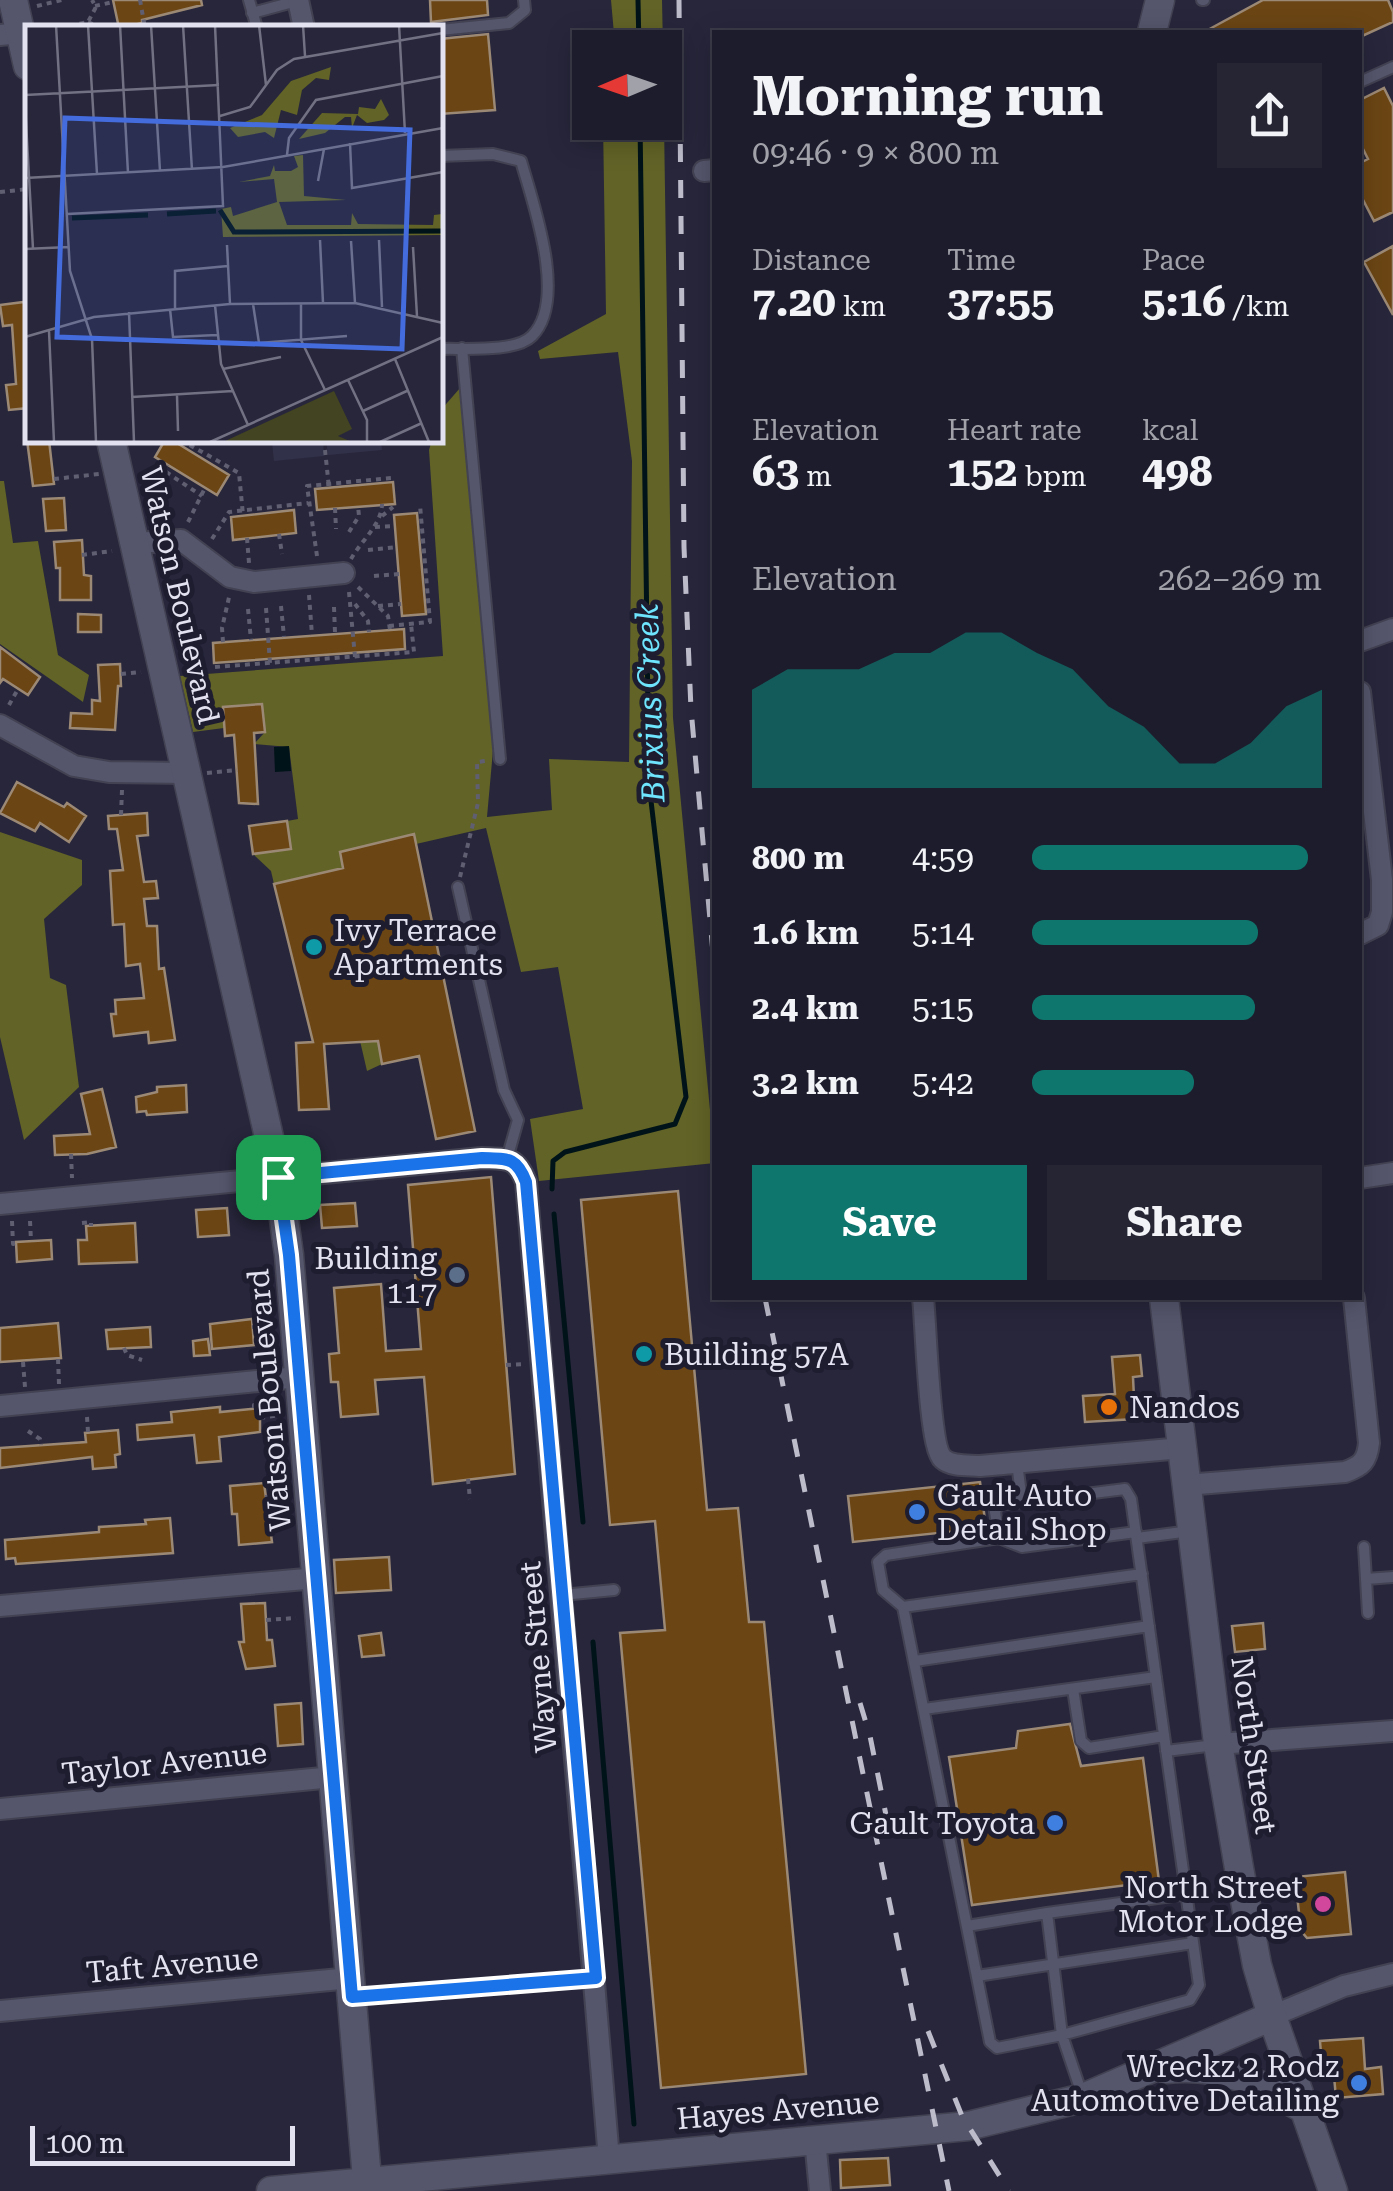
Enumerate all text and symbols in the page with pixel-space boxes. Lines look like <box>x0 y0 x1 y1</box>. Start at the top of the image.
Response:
inset map <box>25 25 442 442</box>
north arrow <box>572 30 682 140</box>
map controls <box>572 30 682 140</box>
button: share <box>1217 63 1322 168</box>
text: Morning run <box>752 64 1103 128</box>
text: 09:46 · 9 × 800 m <box>752 134 999 172</box>
text: Distance <box>752 244 871 277</box>
text: Time <box>947 244 1016 277</box>
text: Pace <box>1142 244 1205 277</box>
text: 7.20 <box>752 277 836 326</box>
text: 37:55 <box>947 277 1054 326</box>
text: 5:16 <box>1142 277 1226 326</box>
text: km <box>836 290 886 323</box>
text: /km <box>1226 290 1289 323</box>
text: Elevation <box>752 414 879 447</box>
text: Heart rate <box>947 414 1082 447</box>
text: kcal <box>1142 414 1198 447</box>
text: 63 <box>752 447 799 496</box>
text: 152 <box>947 447 1018 496</box>
text: 498 <box>1142 447 1213 496</box>
text: m <box>799 460 832 493</box>
text: bpm <box>1018 460 1087 493</box>
street label: Watson Boulevard <box>133 463 227 727</box>
text: Elevation <box>752 560 897 598</box>
text: 262–269 m <box>1158 560 1322 598</box>
water label: Brixius Creek <box>628 602 672 804</box>
text: 800 m <box>752 839 845 877</box>
text: 4:59 <box>912 839 974 877</box>
place label: Ivy Terrace Apartments <box>334 913 503 982</box>
text: 1.6 km <box>752 914 859 952</box>
text: 5:14 <box>912 914 974 952</box>
marker: Ivy Terrace Apartments <box>303 936 325 958</box>
text: 2.4 km <box>752 989 859 1027</box>
text: 5:15 <box>912 989 974 1027</box>
text: 3.2 km <box>752 1064 859 1102</box>
text: 5:42 <box>912 1064 974 1102</box>
pin <box>236 1135 321 1220</box>
icon: arrive <box>251 1150 306 1205</box>
button: Save <box>752 1165 1027 1280</box>
button: Share <box>1047 1165 1322 1280</box>
place label: Building 117 <box>314 1241 437 1310</box>
marker: Building 117 <box>446 1264 468 1286</box>
street label: Watson Boulevard <box>240 1268 298 1532</box>
place label: Building 57A <box>664 1337 849 1372</box>
marker: Building 57A <box>633 1343 655 1365</box>
place label: Nandos <box>1129 1390 1240 1425</box>
marker: Nandos <box>1098 1396 1120 1418</box>
place label: Gault Auto Detail Shop <box>937 1478 1107 1547</box>
marker: Gault Auto Detail Shop <box>906 1501 928 1523</box>
street label: Wayne Street <box>512 1560 564 1754</box>
street label: North Street <box>1224 1654 1284 1836</box>
street label: Taylor Avenue <box>59 1735 269 1791</box>
place label: Gault Toyota <box>850 1806 1035 1841</box>
marker: Gault Toyota <box>1044 1812 1066 1834</box>
place label: North Street Motor Lodge <box>1118 1870 1303 1939</box>
marker: North Street Motor Lodge <box>1312 1893 1334 1915</box>
street label: Taft Avenue <box>84 1940 260 1990</box>
place label: Wreckz 2 Rodz Automotive Detailing <box>1031 2049 1339 2118</box>
marker: Wreckz 2 Rodz Automotive Detailing <box>1348 2072 1370 2094</box>
street label: Hayes Avenue <box>675 2084 881 2136</box>
scale bar <box>30 2121 295 2166</box>
text: 100 m <box>45 2127 125 2160</box>

